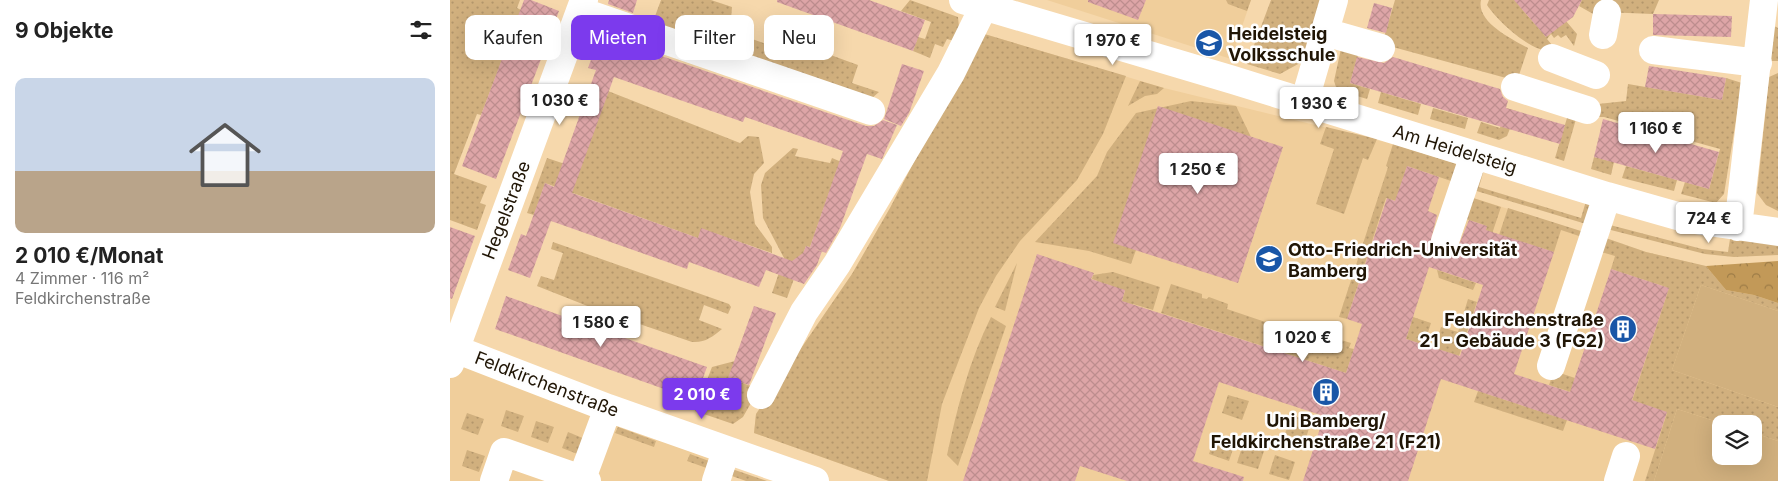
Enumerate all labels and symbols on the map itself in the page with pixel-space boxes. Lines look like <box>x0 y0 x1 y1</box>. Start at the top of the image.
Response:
pin: 1 970 € <box>1067 23 1159 66</box>
place label: Heidelsteig Volksschule <box>1228 23 1336 65</box>
school or university icon: Heidelsteig Volksschule <box>1194 28 1224 58</box>
pin: 1 030 € <box>514 84 606 126</box>
pin: 1 930 € <box>1273 86 1365 129</box>
pin: 1 160 € <box>1610 112 1702 154</box>
street label: Am Heidelsteig <box>1391 120 1519 178</box>
pin: 1 250 € <box>1152 152 1244 195</box>
street label: Hegelstraße <box>478 158 534 262</box>
pin: 724 € <box>1674 202 1744 244</box>
place label: Otto-Friedrich-Universität Bamberg <box>1288 239 1518 281</box>
school or university icon: Otto-Friedrich-Universität Bamberg <box>1254 244 1284 274</box>
pin: 1 580 € <box>555 306 647 348</box>
place label: Feldkirchenstraße 21 - Gebäude 3 (FG2) <box>1419 309 1604 351</box>
building icon: Feldkirchenstraße 21 - Gebäude 3 (FG2) <box>1608 314 1638 344</box>
pin: 1 020 € <box>1257 320 1349 363</box>
street label: Feldkirchenstraße <box>472 347 622 421</box>
building icon: Uni Bamberg/ Feldkirchenstraße 21 (F21) <box>1311 377 1341 407</box>
pin: 2 010 € <box>656 378 748 420</box>
place label: Uni Bamberg/ Feldkirchenstraße 21 (F21) <box>1211 410 1441 452</box>

